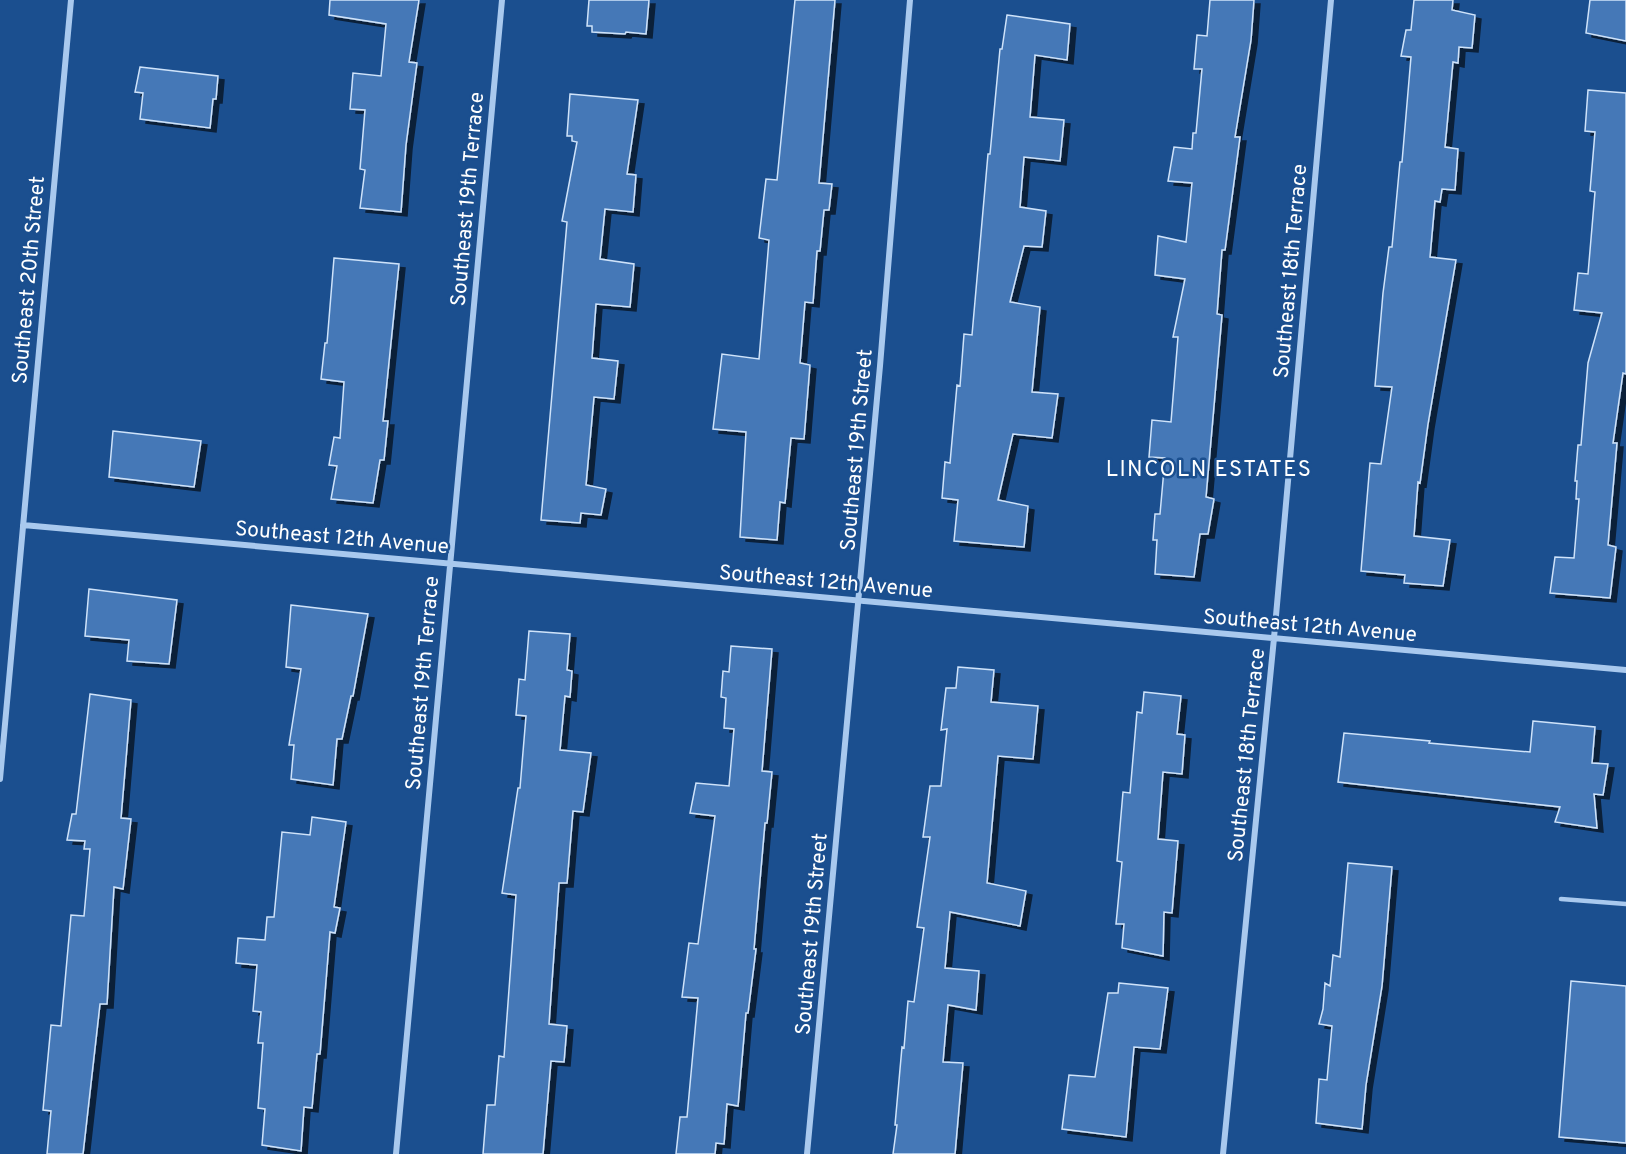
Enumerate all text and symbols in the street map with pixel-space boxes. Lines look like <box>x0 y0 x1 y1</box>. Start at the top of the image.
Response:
street label: Southeast 19th Terrace <box>446 91 491 307</box>
street label: Southeast 18th Terrace <box>1269 163 1314 379</box>
street label: Southeast 20th Street <box>7 175 52 385</box>
street label: Southeast 19th Street <box>835 348 880 552</box>
district label: LINCOLN ESTATES <box>1106 457 1312 484</box>
street label: Southeast 12th Avenue <box>234 516 450 561</box>
street label: Southeast 12th Avenue <box>718 560 934 605</box>
street label: Southeast 19th Terrace <box>401 575 446 791</box>
street label: Southeast 12th Avenue <box>1202 604 1418 649</box>
street label: Southeast 18th Terrace <box>1223 647 1272 863</box>
street label: Southeast 19th Street <box>790 832 835 1036</box>

